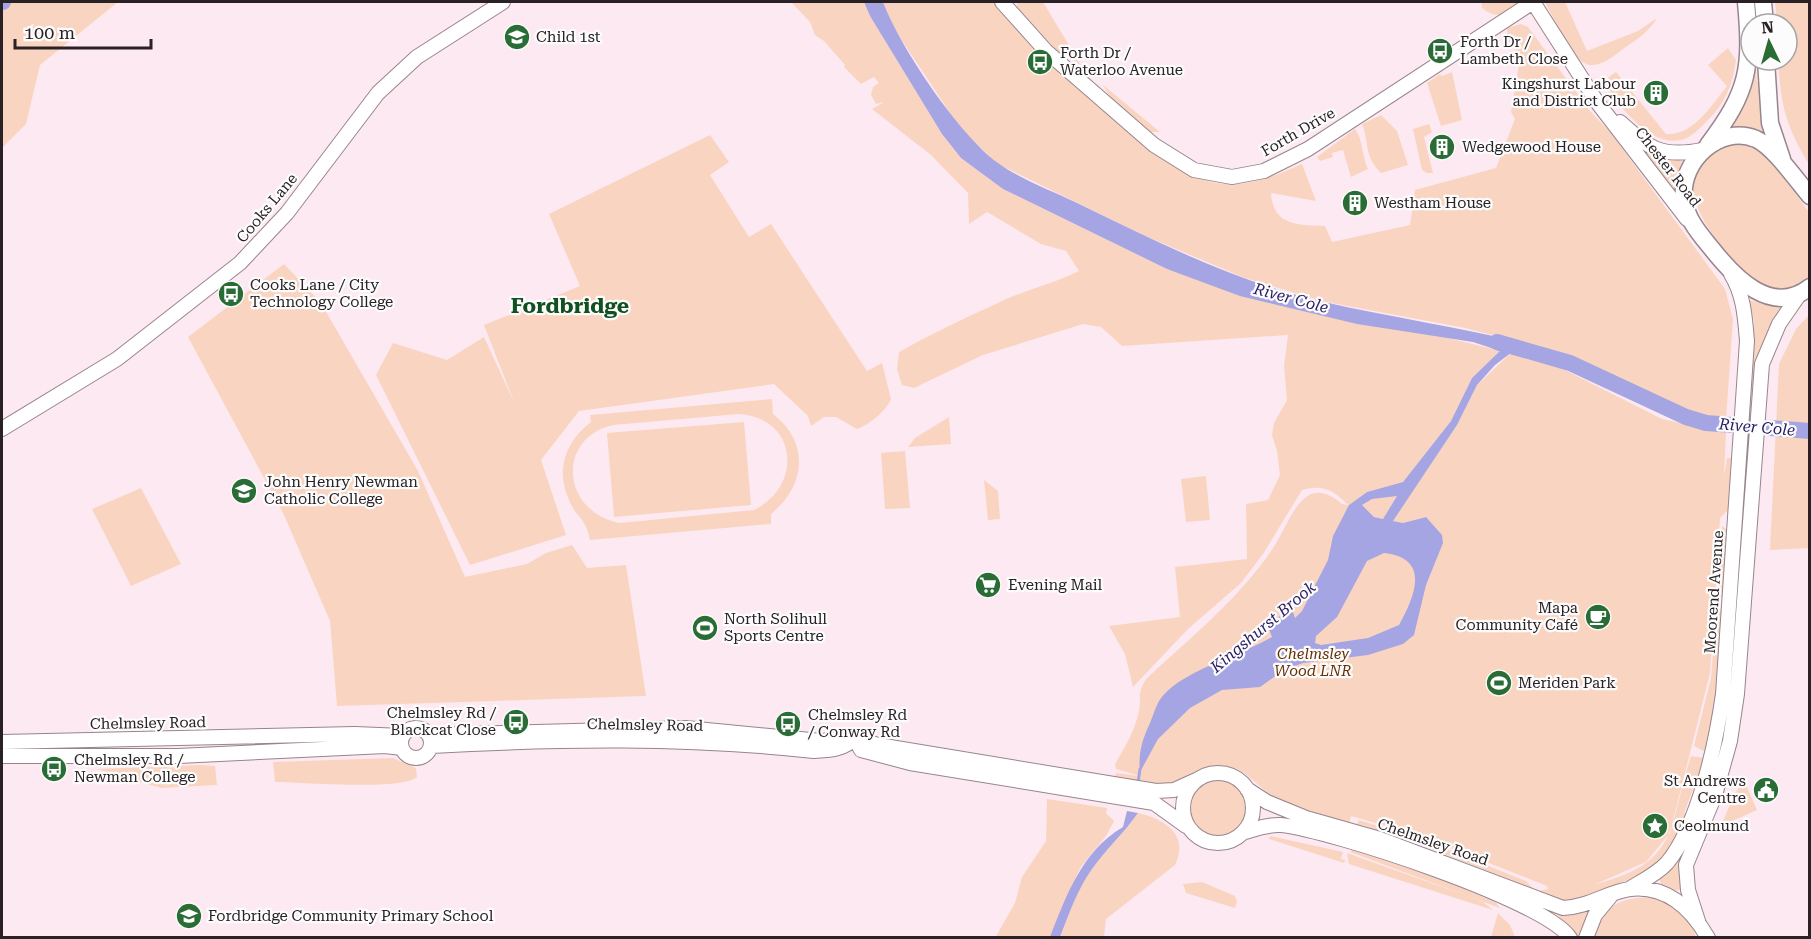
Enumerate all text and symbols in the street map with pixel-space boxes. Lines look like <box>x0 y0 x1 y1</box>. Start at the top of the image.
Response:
scale bar <box>15 12 152 50</box>
north arrow <box>1739 12 1799 72</box>
text: N <box>1761 18 1775 38</box>
text: 100 m <box>24 22 75 43</box>
school or university icon: Child 1st <box>502 22 532 52</box>
place label: Child 1st <box>536 28 601 46</box>
place label: Forth Dr / Lambeth Close <box>1460 33 1568 68</box>
bus stop icon: Forth Dr / Lambeth Close <box>1425 36 1455 66</box>
place label: Forth Dr / Waterloo Avenue <box>1060 44 1183 79</box>
bus stop icon: Forth Dr / Waterloo Avenue <box>1025 47 1055 77</box>
place label: Kingshurst Labour and District Club <box>1501 75 1636 110</box>
building icon: Kingshurst Labour and District Club <box>1641 78 1671 108</box>
street label: Forth Drive <box>1258 104 1338 160</box>
street label: Chester Road <box>1631 124 1705 211</box>
building icon: Wedgewood House <box>1427 132 1457 162</box>
place label: Wedgewood House <box>1462 138 1601 156</box>
street label: Cooks Lane <box>233 170 301 246</box>
building icon: Westham House <box>1340 188 1370 218</box>
place label: Westham House <box>1374 194 1491 212</box>
place label: Cooks Lane / City Technology College <box>250 276 393 311</box>
bus stop icon: Cooks Lane / City Technology College <box>216 279 246 309</box>
water label: River Cole <box>1251 279 1330 317</box>
district label: Fordbridge <box>511 294 629 318</box>
water label: River Cole <box>1717 414 1796 440</box>
place label: John Henry Newman Catholic College <box>264 473 418 508</box>
school or university icon: John Henry Newman Catholic College <box>229 476 259 506</box>
street label: Moorend Avenue <box>1701 530 1727 654</box>
supermarket icon: Evening Mail <box>973 570 1003 600</box>
place label: Evening Mail <box>1008 576 1103 594</box>
water label: Kingshurst Brook <box>1206 577 1320 677</box>
place label: Mapa Community Café <box>1456 599 1578 634</box>
cafe icon: Mapa Community Café <box>1583 602 1613 632</box>
place label: North Solihull Sports Centre <box>724 610 827 645</box>
sports icon: North Solihull Sports Centre <box>690 613 720 643</box>
park label: Chelmsley Wood LNR <box>1274 645 1352 680</box>
sports icon: Meriden Park <box>1484 668 1514 698</box>
place label: Meriden Park <box>1518 674 1616 692</box>
place label: Chelmsley Rd / Blackcat Close <box>387 704 497 739</box>
place label: Chelmsley Rd / Conway Rd <box>807 706 908 741</box>
bus stop icon: Chelmsley Rd / Blackcat Close <box>501 707 531 737</box>
bus stop icon: Chelmsley Rd / Conway Rd <box>773 709 803 739</box>
street label: Chelmsley Road <box>90 713 207 733</box>
street label: Chelmsley Road <box>587 715 704 735</box>
place label: Chelmsley Rd / Newman College <box>74 751 195 786</box>
bus stop icon: Chelmsley Rd / Newman College <box>39 754 69 784</box>
place label: St Andrews Centre <box>1664 772 1746 807</box>
public building icon: St Andrews Centre <box>1751 775 1781 805</box>
place icon: Ceolmund <box>1640 811 1670 841</box>
street label: Chelmsley Road <box>1375 815 1491 870</box>
place label: Ceolmund <box>1674 817 1750 835</box>
school or university icon: Fordbridge Community Primary School <box>174 901 204 931</box>
place label: Fordbridge Community Primary School <box>208 907 494 925</box>

